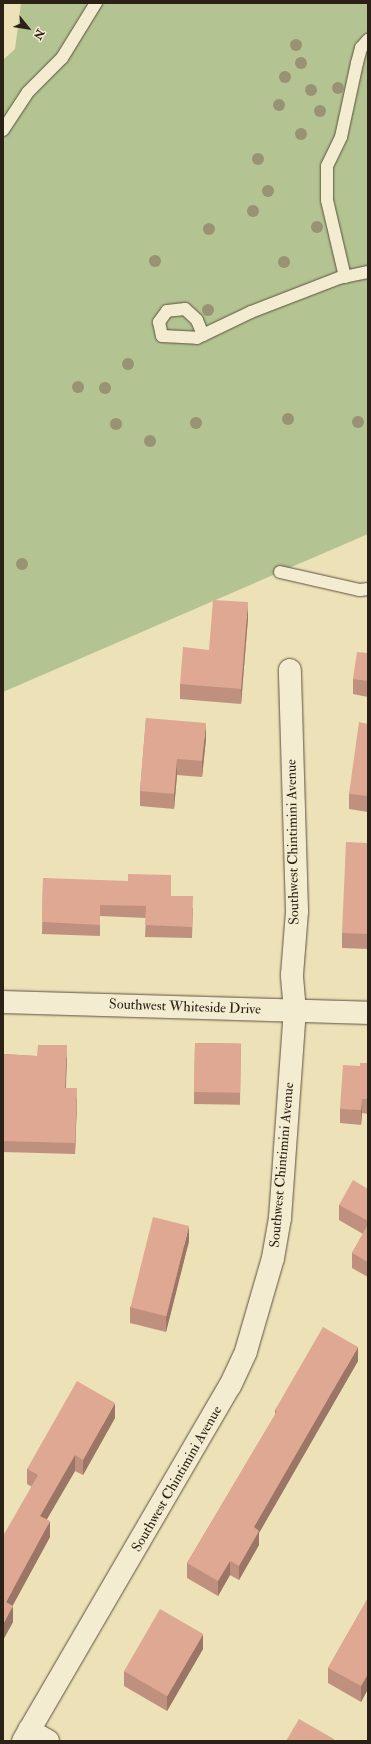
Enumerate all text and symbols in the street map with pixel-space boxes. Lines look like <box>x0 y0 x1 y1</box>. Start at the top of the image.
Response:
north arrow <box>8 8 48 48</box>
text: N <box>31 27 47 42</box>
street label: Southwest Chintimini Avenue <box>283 759 303 925</box>
street label: Southwest Whiteside Drive <box>109 996 261 1018</box>
street label: Southwest Chintimini Avenue <box>266 1082 298 1248</box>
street label: Southwest Chintimini Avenue <box>128 1403 226 1555</box>

